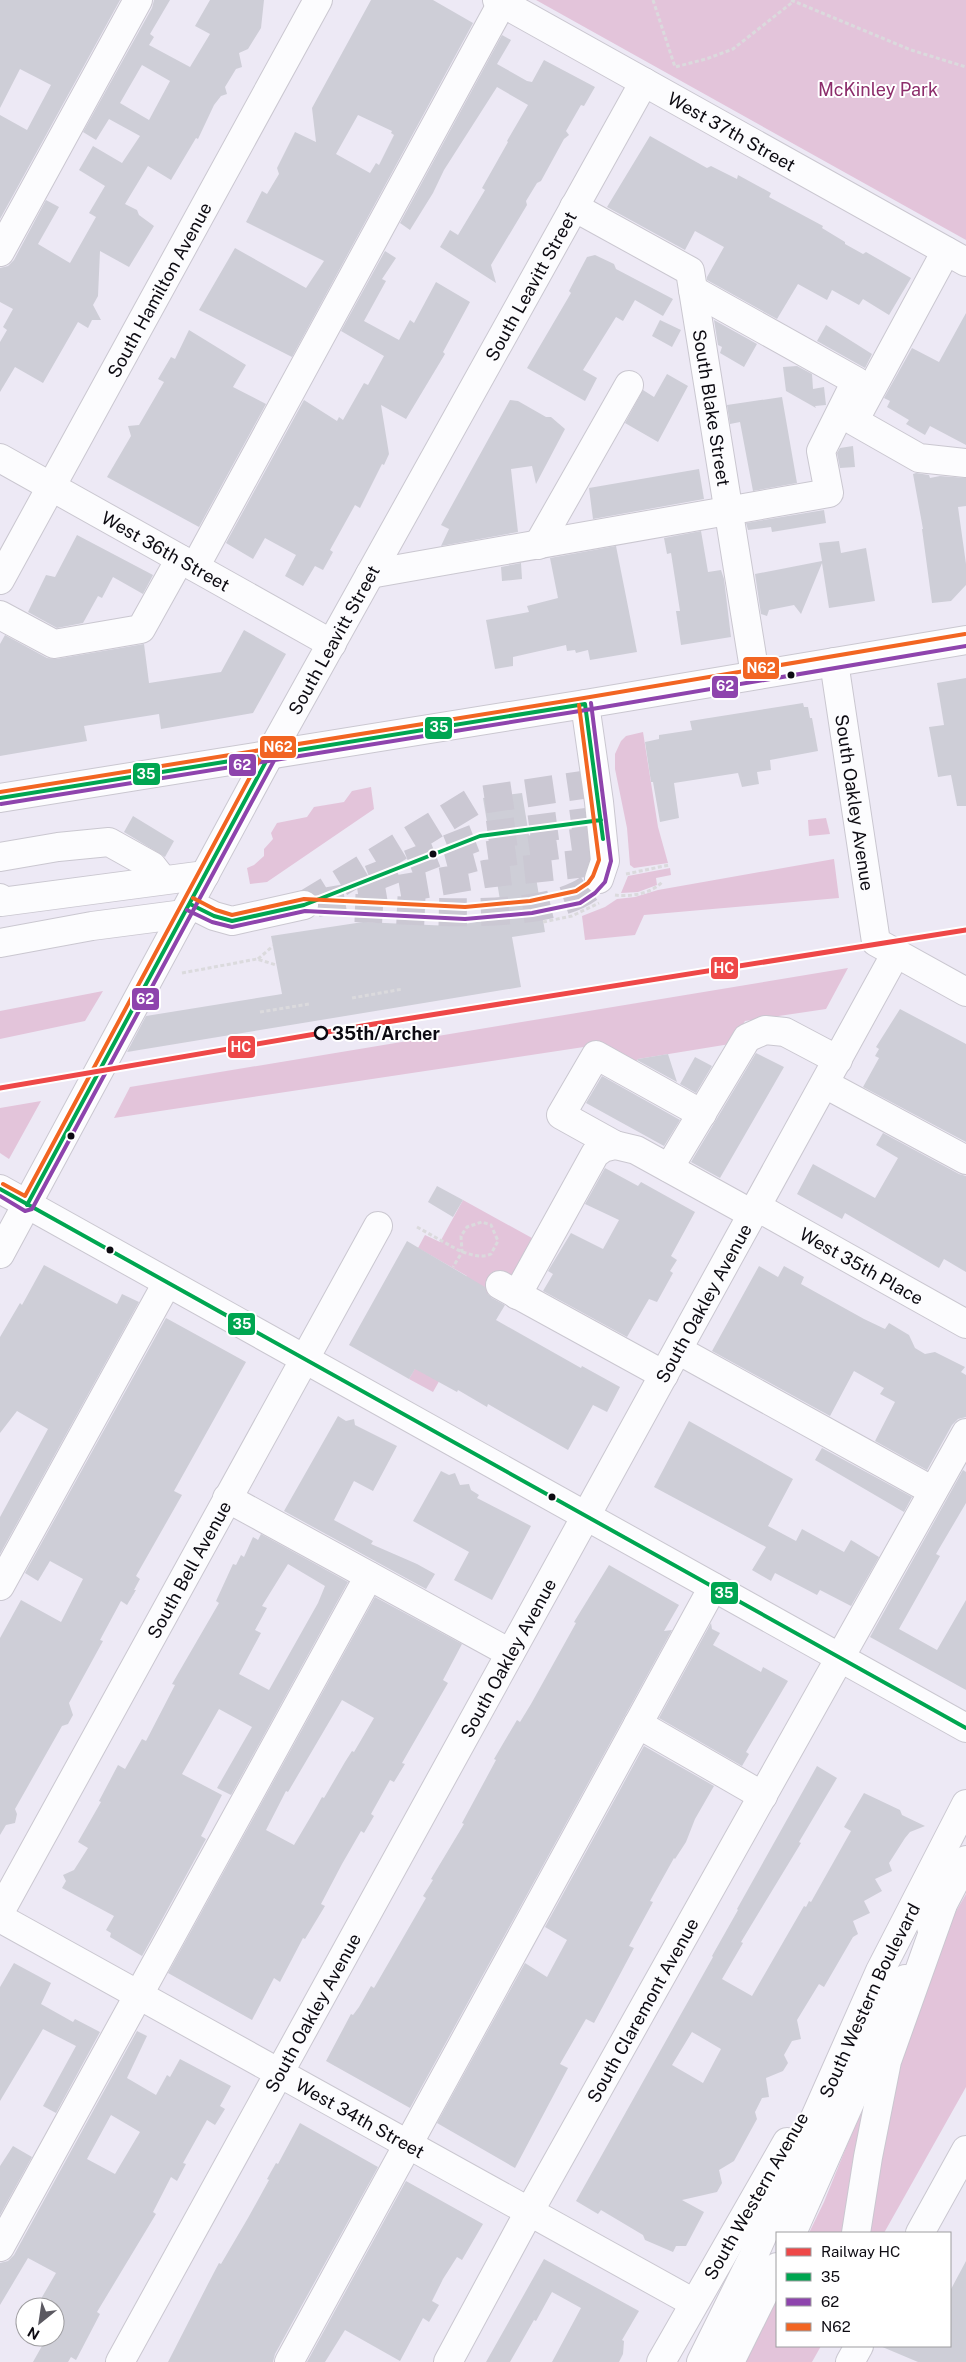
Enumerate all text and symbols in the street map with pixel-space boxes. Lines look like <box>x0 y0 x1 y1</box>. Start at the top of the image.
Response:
park label: McKinley Park <box>818 79 938 100</box>
street label: West 37th Street <box>664 87 799 175</box>
street label: South Hamilton Avenue <box>103 198 216 381</box>
street label: South Leavitt Street <box>481 207 581 364</box>
street label: South Blake Street <box>689 328 735 488</box>
street label: West 36th Street <box>98 507 234 595</box>
street label: South Leavitt Street <box>284 561 384 718</box>
line badge: N62 <box>742 656 780 680</box>
text: N62 <box>746 660 776 676</box>
unlabelled marker <box>786 670 796 680</box>
line badge: 62 <box>711 675 739 699</box>
text: 62 <box>716 678 734 694</box>
street label: South Oakley Avenue <box>831 713 879 892</box>
line badge: 35 <box>424 716 453 740</box>
text: 35 <box>430 719 448 735</box>
line badge: N62 <box>259 735 297 759</box>
text: N62 <box>263 739 293 755</box>
line badge: 62 <box>228 753 257 777</box>
text: 62 <box>233 757 251 773</box>
line badge: 35 <box>132 762 161 786</box>
text: 35 <box>137 766 155 782</box>
unlabelled marker <box>428 849 438 859</box>
line badge: HC <box>710 956 739 980</box>
text: HC <box>714 960 734 976</box>
line badge: 62 <box>131 987 160 1011</box>
text: 62 <box>136 991 154 1007</box>
place label: 35th/Archer <box>332 1023 440 1044</box>
marker: 35th/Archer <box>314 1026 328 1040</box>
line badge: HC <box>227 1035 256 1059</box>
text: HC <box>231 1039 251 1055</box>
unlabelled marker <box>66 1131 76 1141</box>
street label: South Oakley Avenue <box>651 1220 755 1386</box>
street label: West 35th Place <box>796 1223 927 1309</box>
unlabelled marker <box>105 1245 115 1255</box>
line badge: 35 <box>227 1312 256 1336</box>
text: 35 <box>233 1316 251 1332</box>
unlabelled marker <box>547 1492 557 1502</box>
street label: South Bell Avenue <box>142 1497 235 1642</box>
street label: South Oakley Avenue <box>456 1575 560 1741</box>
line badge: 35 <box>710 1581 739 1605</box>
text: 35 <box>715 1585 733 1601</box>
street label: South Western Boulevard <box>815 1899 924 2101</box>
street label: South Claremont Avenue <box>582 1914 702 2106</box>
street label: South Oakley Avenue <box>260 1929 365 2096</box>
street label: West 34th Street <box>292 2074 428 2162</box>
street label: South Western Avenue <box>699 2108 813 2284</box>
legend <box>776 2232 951 2347</box>
text: Railway HC <box>821 2243 900 2260</box>
text: 35 <box>821 2268 840 2285</box>
text: 62 <box>821 2293 839 2310</box>
north arrow <box>15 2297 65 2347</box>
text: N62 <box>821 2318 851 2335</box>
text: N <box>25 2324 42 2343</box>

